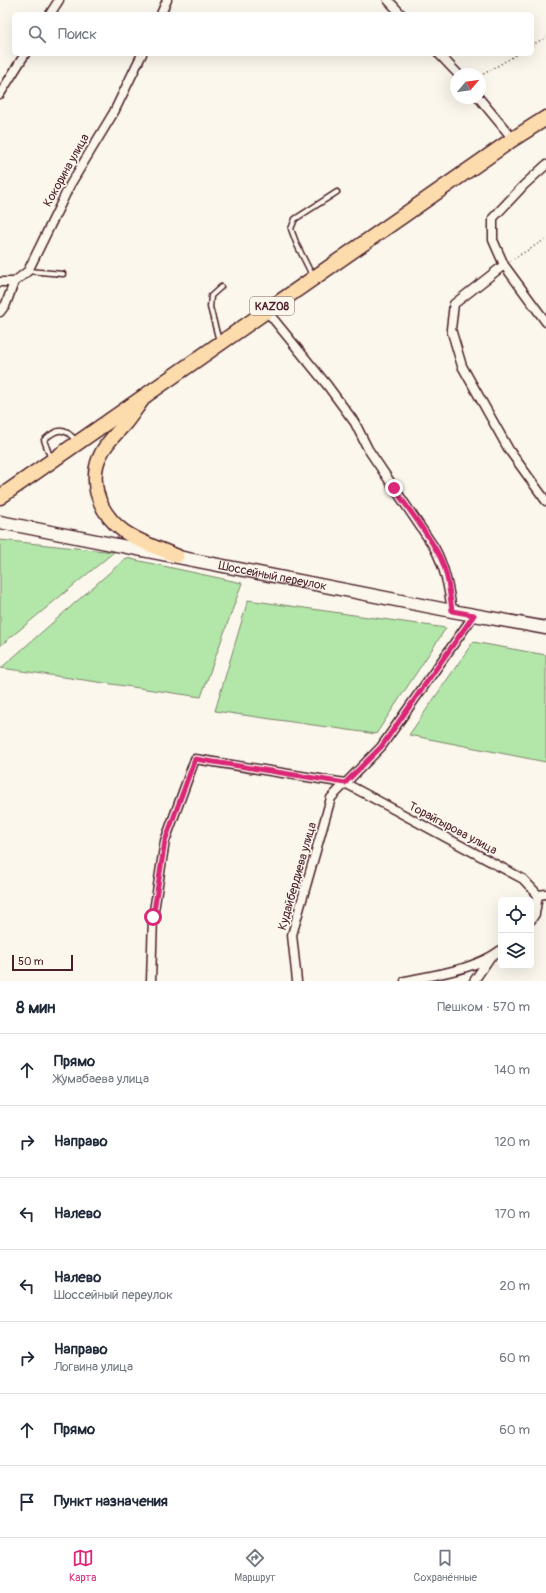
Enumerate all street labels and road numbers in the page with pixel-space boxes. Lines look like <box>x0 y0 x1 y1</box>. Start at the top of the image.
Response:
street label: Кокорина улица <box>40 131 93 209</box>
road number: KAZ08 <box>250 297 294 315</box>
street label: Шоссейный переулок <box>217 558 328 594</box>
street label: Торайгырова улица <box>406 799 500 858</box>
street label: Кудайбердиева улица <box>275 820 320 932</box>

